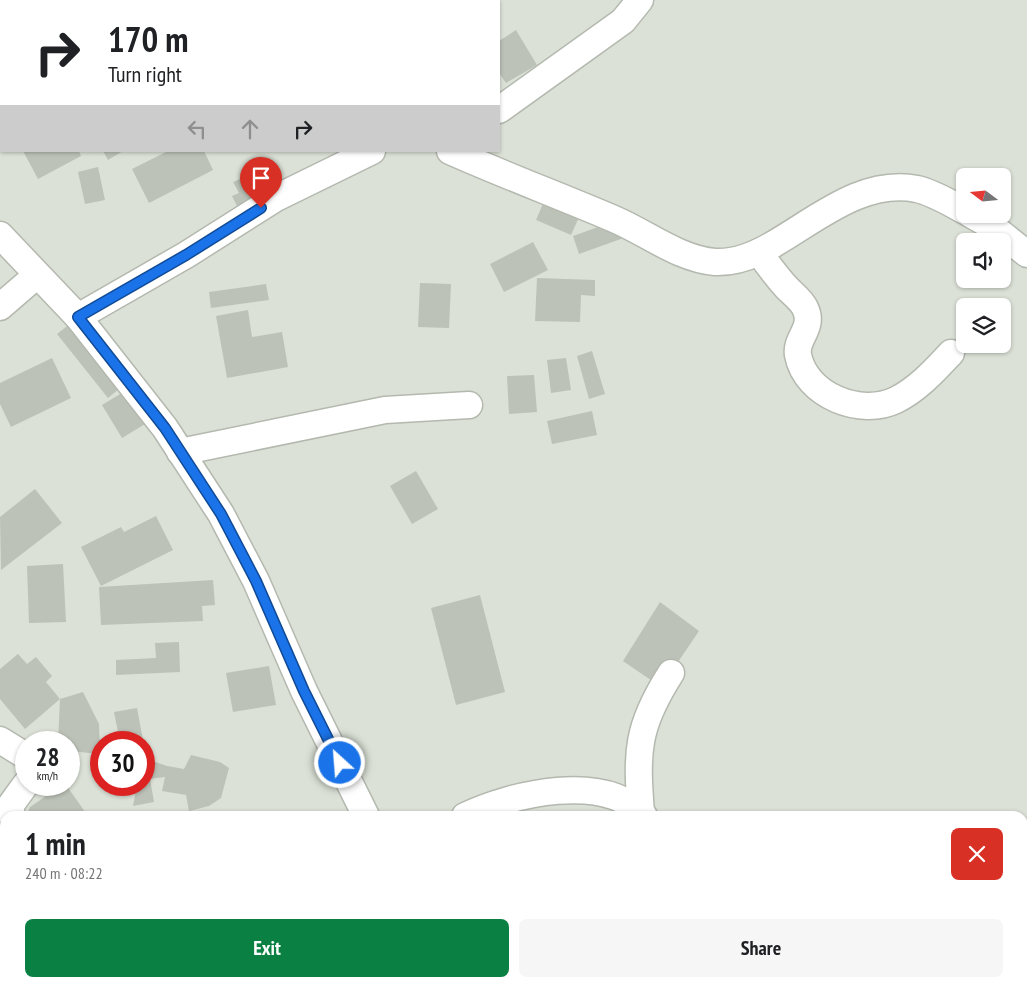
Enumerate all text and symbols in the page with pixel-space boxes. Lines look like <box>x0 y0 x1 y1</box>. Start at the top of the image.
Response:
text: 170 m <box>108 16 189 62</box>
icon: right <box>25 20 90 85</box>
text: Turn right <box>108 60 182 88</box>
icon: left <box>183 115 211 143</box>
icon: ahead <box>236 115 264 143</box>
icon: right <box>289 115 317 143</box>
pin <box>240 157 282 208</box>
icon: arrive <box>247 164 275 192</box>
north arrow <box>956 168 1011 222</box>
map controls <box>956 168 1011 353</box>
button: sound <box>956 233 1011 288</box>
button: layers <box>956 298 1011 353</box>
speed limit sign: 30 <box>90 731 155 796</box>
position arrow <box>313 736 365 788</box>
text: 28 <box>36 741 59 773</box>
text: km/h <box>37 768 58 783</box>
text: 1 min <box>25 824 86 863</box>
button: close <box>951 828 1003 880</box>
text: 240 m · 08:22 <box>25 863 103 883</box>
button: Exit <box>25 919 509 977</box>
button: Share <box>519 919 1003 977</box>

